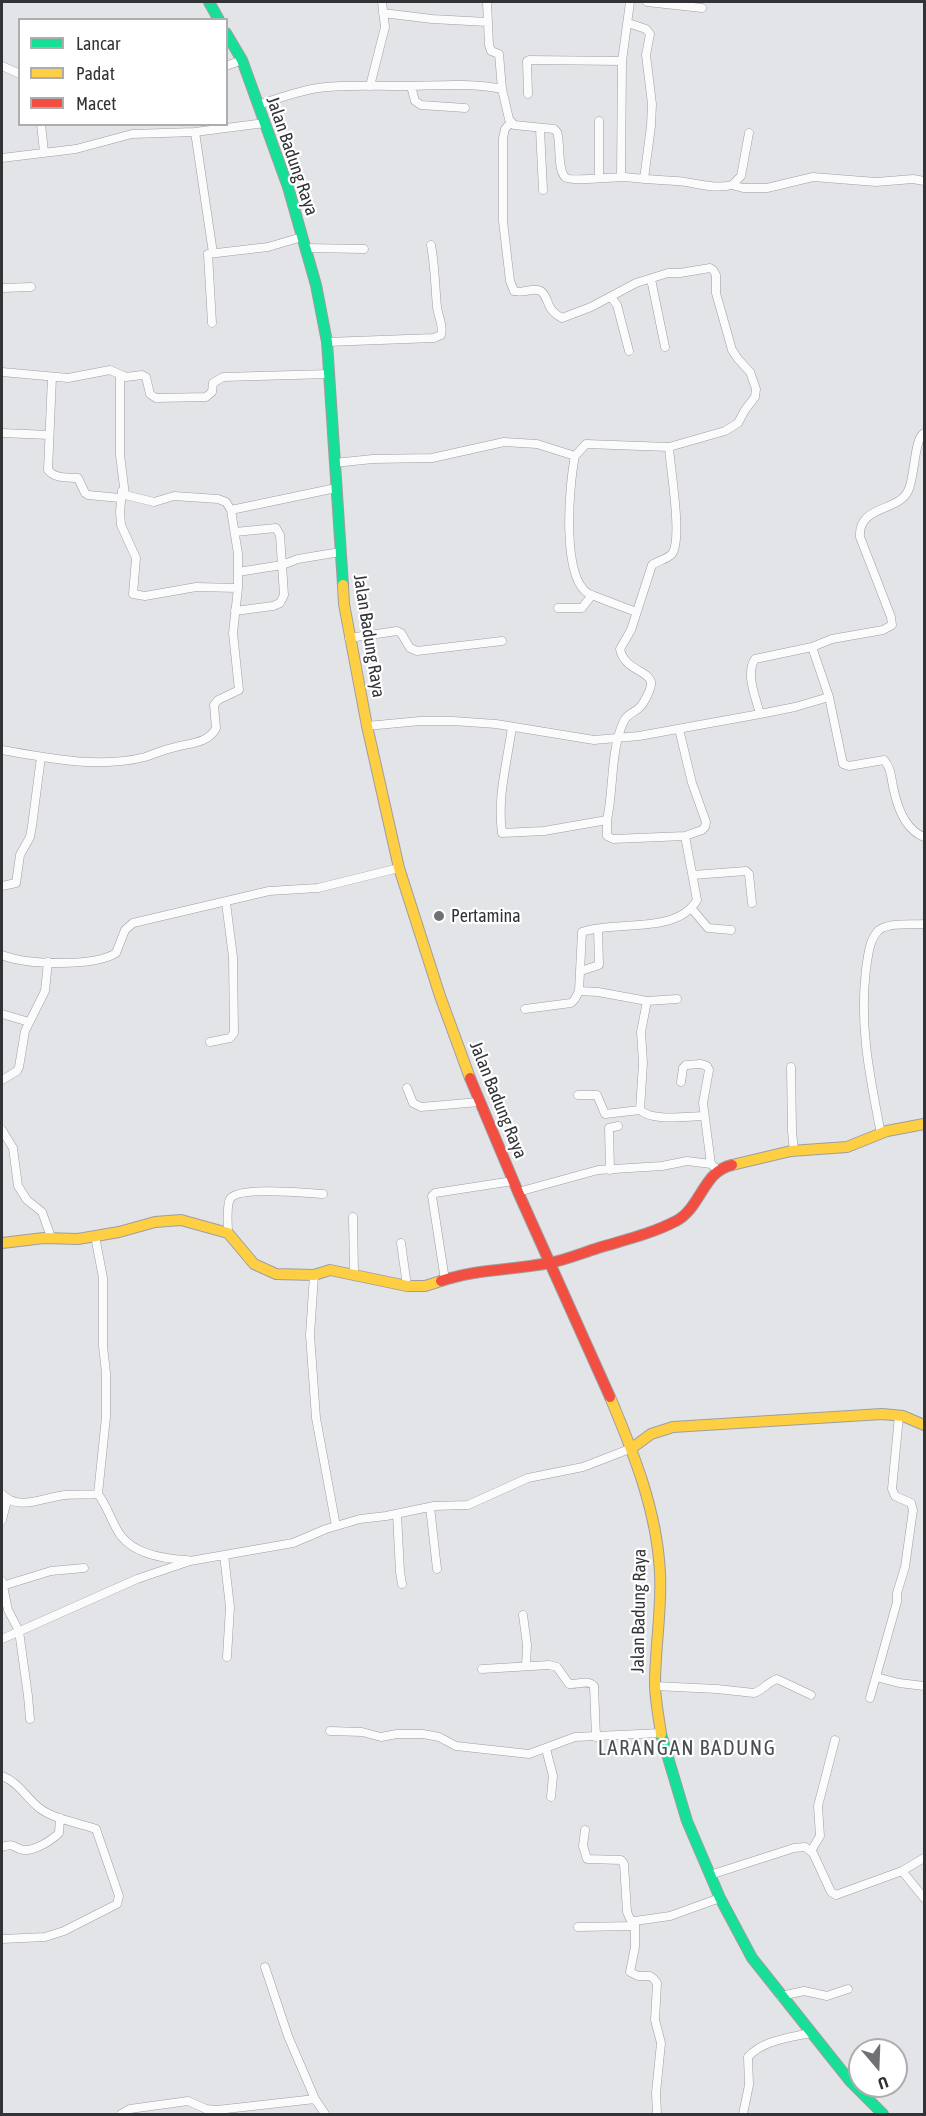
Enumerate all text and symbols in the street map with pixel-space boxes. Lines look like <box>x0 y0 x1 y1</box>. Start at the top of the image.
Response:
legend <box>18 18 228 126</box>
text: Lancar <box>76 33 120 54</box>
text: Padat <box>76 63 115 84</box>
text: Macet <box>76 93 116 114</box>
street label: Jalan Badung Raya <box>262 94 322 218</box>
street label: Jalan Badung Raya <box>349 573 389 699</box>
place label: Pertamina <box>451 905 521 927</box>
marker: Pertamina <box>432 909 446 923</box>
street label: Jalan Badung Raya <box>465 1038 531 1162</box>
street label: Jalan Badung Raya <box>627 1549 651 1673</box>
district label: LARANGAN BADUNG <box>598 1735 776 1761</box>
north arrow <box>848 2038 908 2098</box>
text: U <box>876 2073 891 2093</box>

